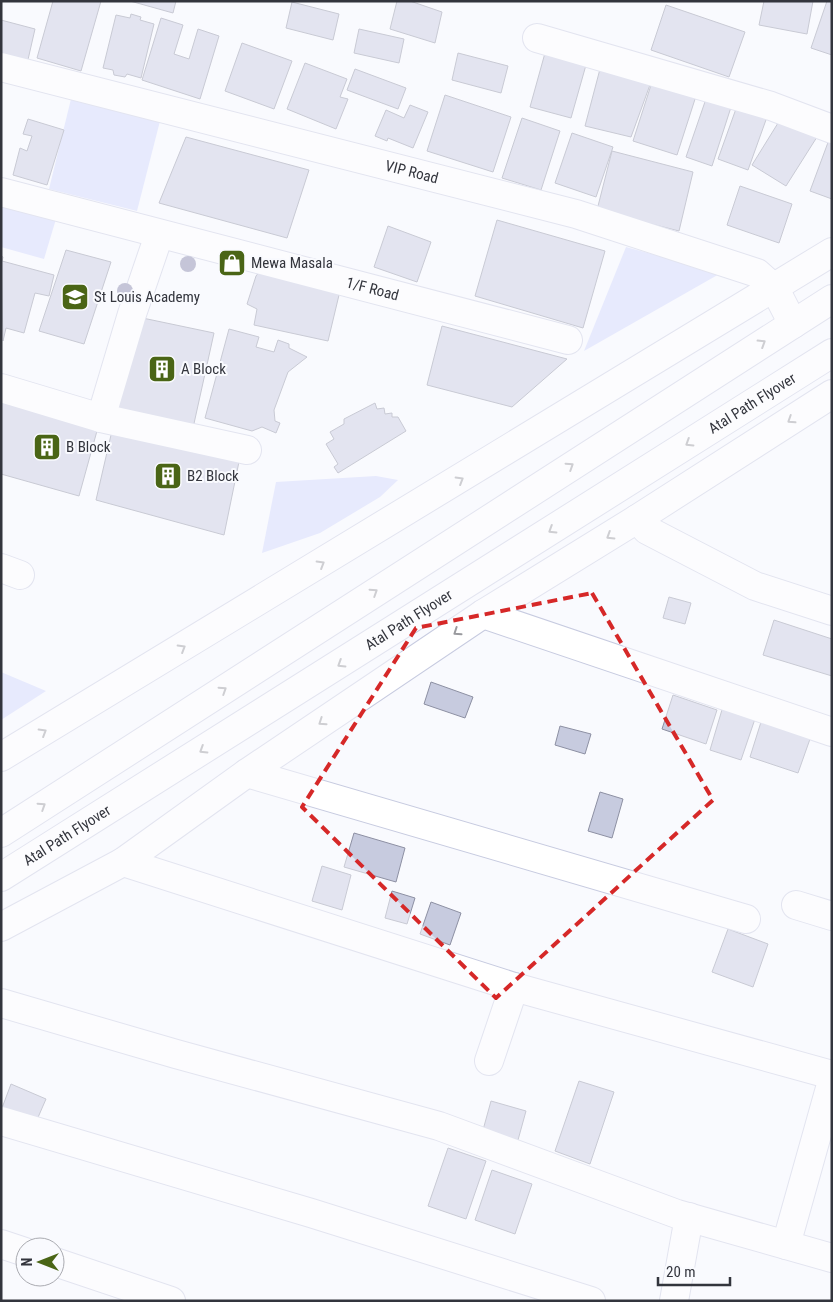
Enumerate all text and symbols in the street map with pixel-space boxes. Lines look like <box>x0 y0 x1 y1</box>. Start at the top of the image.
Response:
street label: VIP Road <box>383 157 440 187</box>
shop icon: Mewa Masala <box>217 248 247 278</box>
place label: Mewa Masala <box>251 254 333 272</box>
street label: 1/F Road <box>344 273 401 304</box>
school or university icon: St Louis Academy <box>60 282 90 312</box>
place label: St Louis Academy <box>94 288 200 306</box>
one-way arrow <box>756 340 765 350</box>
building icon: A Block <box>147 354 177 384</box>
place label: A Block <box>181 360 226 378</box>
street label: Atal Path Flyover <box>705 369 800 438</box>
one-way arrow <box>787 414 796 424</box>
building icon: B Block <box>32 432 62 462</box>
one-way arrow <box>686 437 695 447</box>
place label: B Block <box>66 438 111 456</box>
building icon: B2 Block <box>153 461 183 491</box>
one-way arrow <box>564 463 573 472</box>
place label: B2 Block <box>187 467 239 485</box>
one-way arrow <box>454 476 463 486</box>
one-way arrow <box>548 524 558 533</box>
one-way arrow <box>606 530 615 540</box>
one-way arrow <box>315 560 324 570</box>
street label: Atal Path Flyover <box>362 585 456 654</box>
one-way arrow <box>369 589 378 598</box>
one-way arrow <box>453 625 462 635</box>
one-way arrow <box>176 644 185 654</box>
one-way arrow <box>337 657 346 667</box>
one-way arrow <box>218 686 227 696</box>
one-way arrow <box>318 716 328 725</box>
one-way arrow <box>37 729 46 739</box>
one-way arrow <box>200 744 209 754</box>
street label: Atal Path Flyover <box>20 801 114 870</box>
one-way arrow <box>37 803 46 812</box>
north arrow <box>15 1237 65 1287</box>
scale bar <box>658 1254 730 1286</box>
text: N <box>19 1258 35 1266</box>
text: 20 m <box>666 1263 696 1281</box>

